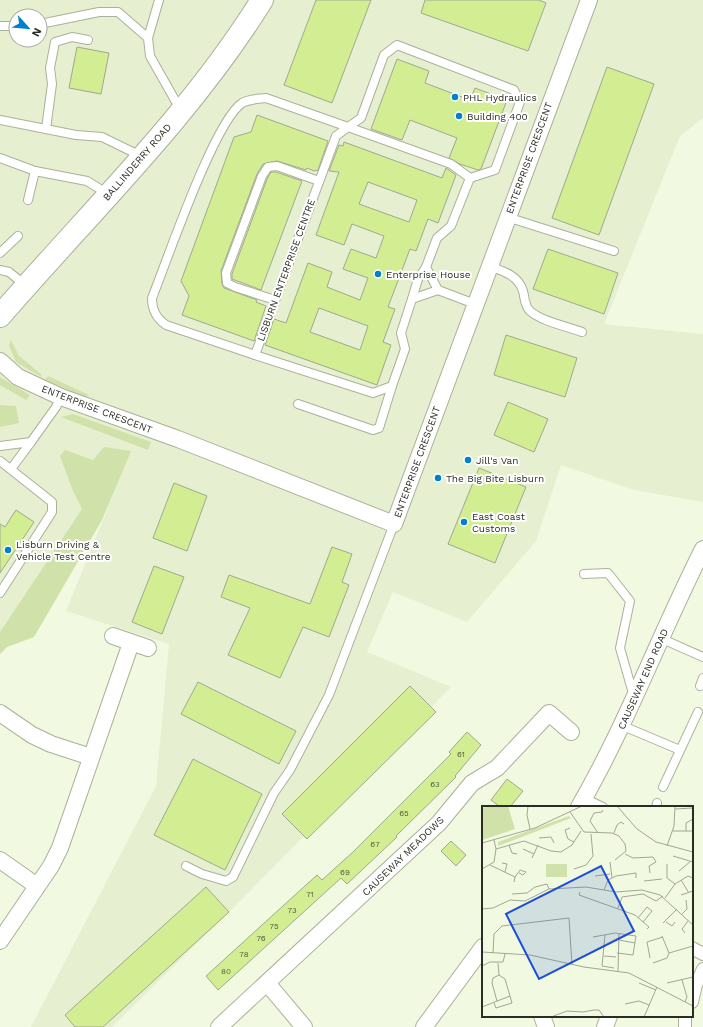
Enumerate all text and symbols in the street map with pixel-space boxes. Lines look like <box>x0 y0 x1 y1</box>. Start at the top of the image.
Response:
north arrow <box>8 8 48 48</box>
text: N <box>29 26 44 39</box>
marker: PHL Hydraulics <box>450 92 460 102</box>
place label: PHL Hydraulics <box>463 92 537 103</box>
street label: ENTERPRISE CRESCENT <box>504 101 554 215</box>
marker: Building 400 <box>454 111 464 121</box>
place label: Building 400 <box>467 111 528 122</box>
street label: BALLINDERRY ROAD <box>101 121 173 203</box>
street label: LISBURN ENTERPRISE CENTRE <box>255 197 317 343</box>
marker: Enterprise House <box>373 269 383 279</box>
place label: Enterprise House <box>386 269 471 280</box>
street label: ENTERPRISE CRESCENT <box>40 383 154 435</box>
street label: ENTERPRISE CRESCENT <box>392 405 442 519</box>
marker: Jill's Van <box>463 455 473 465</box>
place label: Jill's Van <box>476 455 518 466</box>
marker: The Big Bite Lisburn <box>433 473 443 483</box>
place label: The Big Bite Lisburn <box>446 473 544 484</box>
place label: East Coast Customs <box>472 511 526 534</box>
marker: East Coast Customs <box>459 517 469 527</box>
place label: Lisburn Driving & Vehicle Test Centre <box>16 539 111 562</box>
marker: Lisburn Driving & Vehicle Test Centre <box>3 545 13 555</box>
street label: CAUSEWAY END ROAD <box>616 627 670 731</box>
house number: 61 <box>457 750 465 759</box>
house number: 63 <box>430 780 440 789</box>
inset map <box>482 806 693 1017</box>
house number: 65 <box>399 809 409 818</box>
street label: CAUSEWAY MEADOWS <box>360 814 446 898</box>
house number: 67 <box>370 840 380 849</box>
house number: 69 <box>340 868 350 877</box>
house number: 71 <box>306 890 314 899</box>
house number: 73 <box>287 906 297 915</box>
house number: 75 <box>269 922 279 931</box>
house number: 76 <box>256 934 266 943</box>
house number: 78 <box>239 950 249 959</box>
house number: 80 <box>221 967 231 976</box>

